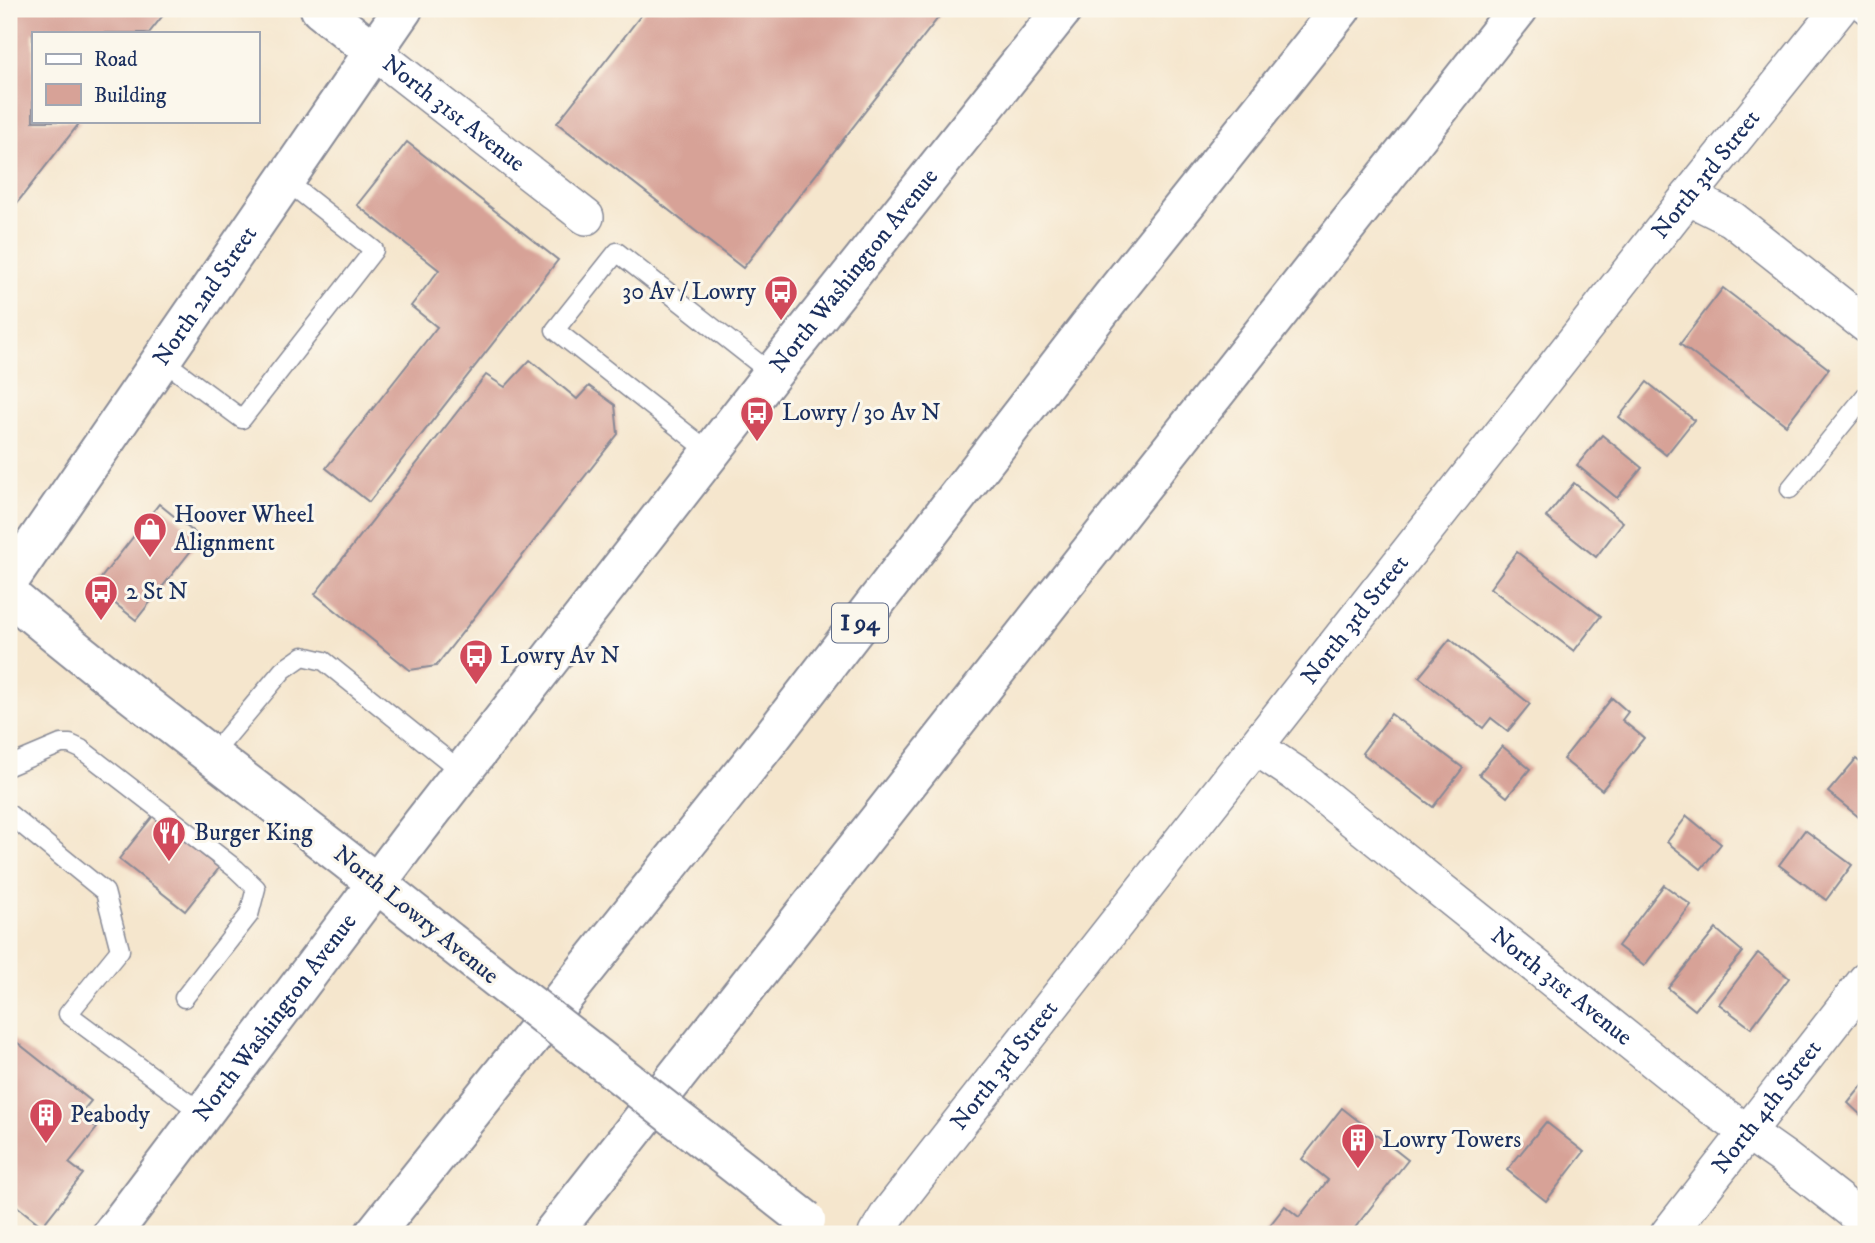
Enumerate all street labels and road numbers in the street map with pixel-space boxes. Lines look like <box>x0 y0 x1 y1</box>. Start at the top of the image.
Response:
street label: North 31st Avenue <box>376 49 531 179</box>
street label: North 3rd Street <box>1645 104 1767 245</box>
street label: North Washington Avenue <box>764 162 945 379</box>
street label: North 2nd Street <box>147 220 264 372</box>
street label: North 3rd Street <box>1295 549 1416 691</box>
road number: I 94 <box>832 604 888 642</box>
street label: North Lowry Avenue <box>327 839 505 991</box>
street label: North Washington Avenue <box>187 907 363 1128</box>
street label: North 31st Avenue <box>1485 921 1638 1052</box>
street label: North 3rd Street <box>944 994 1065 1136</box>
street label: North 4th Street <box>1706 1034 1829 1180</box>

